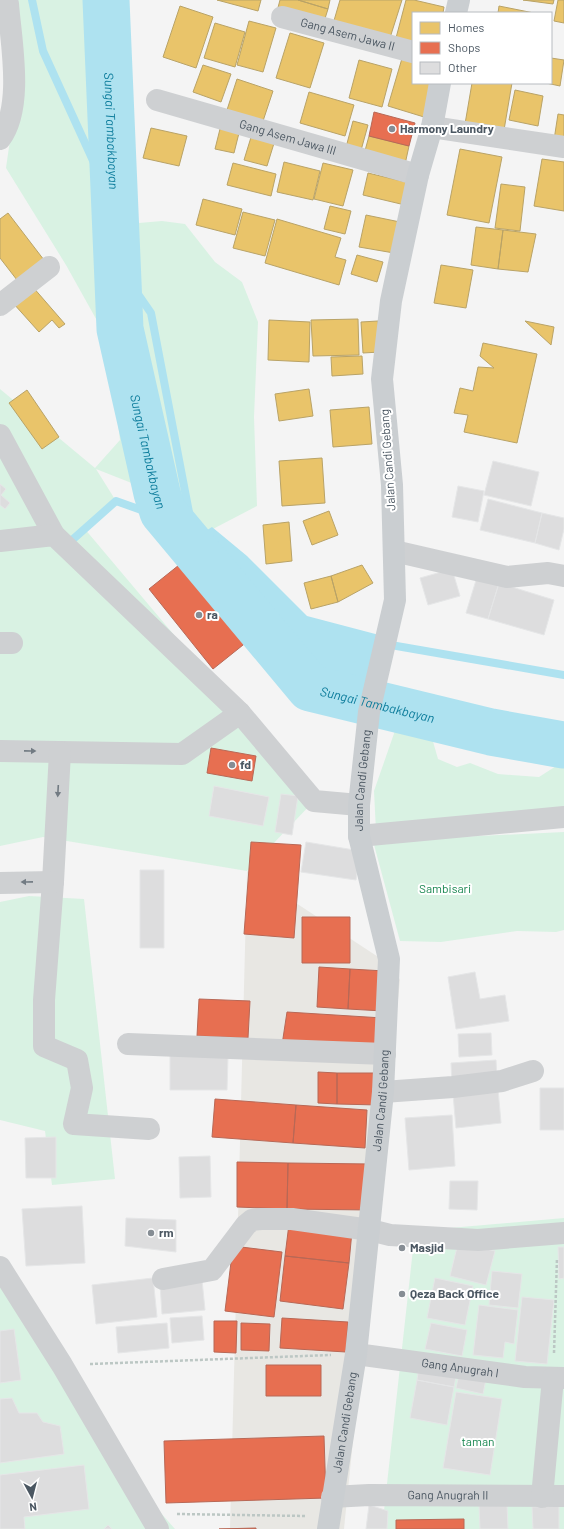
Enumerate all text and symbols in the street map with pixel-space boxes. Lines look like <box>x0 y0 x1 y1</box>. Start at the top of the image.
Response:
legend <box>412 12 552 84</box>
street label: Gang Asem Jawa II <box>299 14 397 53</box>
text: Homes <box>448 20 485 34</box>
text: Shops <box>448 40 481 54</box>
text: Other <box>448 60 478 74</box>
water label: Sungai Tambakbayan <box>101 72 122 190</box>
street label: Gang Asem Jawa III <box>238 116 338 157</box>
place label: Harmony Laundry <box>400 121 494 135</box>
marker: Harmony Laundry <box>387 124 397 134</box>
water label: Sungai Tambakbayan <box>127 393 170 511</box>
street label: Jalan Candi Gebang <box>376 409 398 511</box>
place label: ra <box>207 607 218 621</box>
marker: ra <box>194 610 204 620</box>
water label: Sungai Tambakbayan <box>319 683 436 726</box>
street label: Jalan Candi Gebang <box>351 729 373 831</box>
one-way arrow <box>24 748 36 755</box>
place label: fd <box>240 757 251 771</box>
marker: fd <box>227 760 237 770</box>
one-way arrow <box>55 785 62 797</box>
one-way arrow <box>21 879 33 886</box>
park label: Sambisari <box>419 881 471 895</box>
street label: Jalan Candi Gebang <box>369 1049 391 1152</box>
place label: rm <box>159 1225 174 1239</box>
marker: rm <box>146 1228 156 1238</box>
place label: Masjid <box>410 1240 444 1254</box>
marker: Masjid <box>397 1243 407 1253</box>
place label: Qeza Back Office <box>410 1286 499 1300</box>
marker: Qeza Back Office <box>397 1289 407 1299</box>
street label: Gang Anugrah I <box>421 1355 500 1379</box>
street label: Jalan Candi Gebang <box>329 1371 359 1474</box>
park label: taman <box>461 1434 495 1448</box>
north arrow <box>12 1477 52 1517</box>
street label: Gang Anugrah II <box>407 1487 488 1502</box>
text: N <box>29 1501 38 1514</box>

